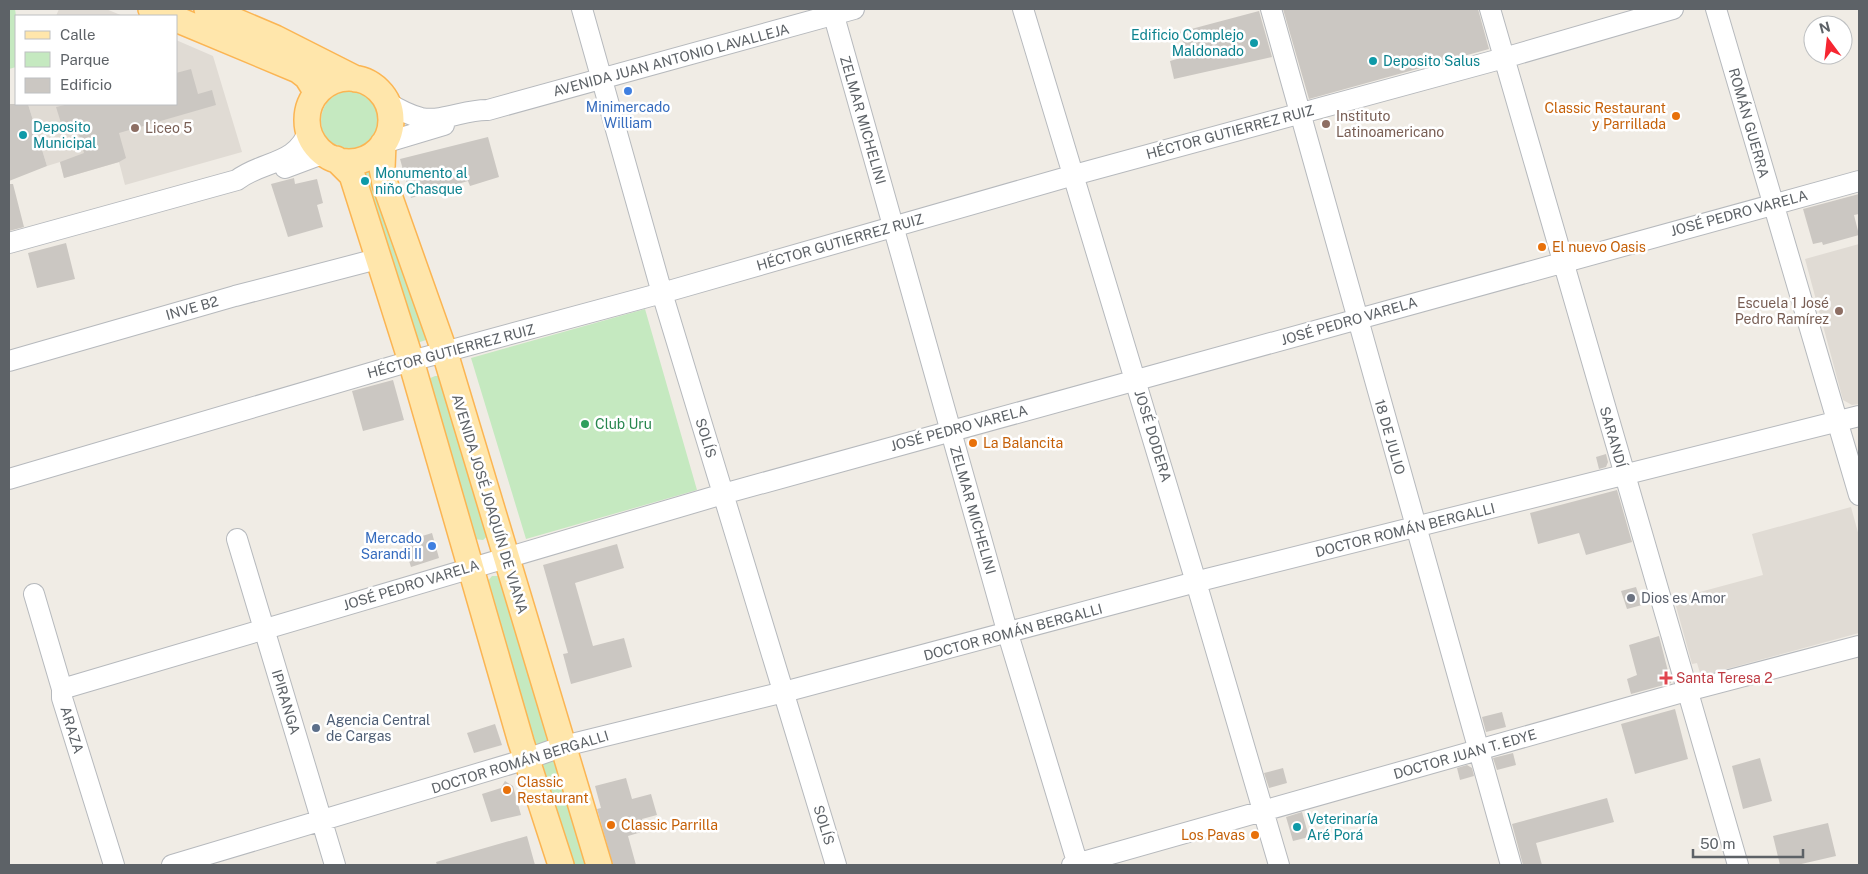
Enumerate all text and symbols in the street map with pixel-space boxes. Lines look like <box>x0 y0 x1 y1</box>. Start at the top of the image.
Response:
legend <box>15 15 178 105</box>
north arrow <box>1803 15 1853 65</box>
text: N <box>1817 18 1832 37</box>
street label: AVENIDA JUAN ANTONIO LAVALLEJA <box>551 21 791 99</box>
text: Calle <box>60 26 96 43</box>
place label: Edificio Complejo Maldonado <box>1131 27 1244 59</box>
marker: Edificio Complejo Maldonado <box>1248 37 1260 49</box>
text: Parque <box>60 51 110 68</box>
place label: Deposito Salus <box>1383 53 1480 69</box>
street label: ZELMAR MICHELINI <box>837 54 889 186</box>
marker: Deposito Salus <box>1367 55 1379 67</box>
street label: ROMÁN GUERRA <box>1726 66 1773 180</box>
text: Edificio <box>60 76 112 93</box>
marker: Minimercado William <box>622 85 634 97</box>
place label: Minimercado William <box>586 99 670 131</box>
place label: Classic Restaurant y Parrillada <box>1544 100 1666 132</box>
street label: HÉCTOR GUTIERREZ RUIZ <box>1144 101 1316 162</box>
place label: Instituto Latinoamericano <box>1336 108 1444 140</box>
marker: Classic Restaurant y Parrillada <box>1670 110 1682 122</box>
marker: Instituto Latinoamericano <box>1320 118 1332 130</box>
place label: Deposito Municipal <box>33 119 96 151</box>
place label: Liceo 5 <box>145 120 192 136</box>
marker: Liceo 5 <box>129 122 141 134</box>
marker: Deposito Municipal <box>17 129 29 141</box>
place label: Monumento al niño Chasque <box>375 165 468 197</box>
marker: Monumento al niño Chasque <box>359 175 371 187</box>
street label: JOSÉ PEDRO VARELA <box>1668 186 1809 239</box>
street label: HÉCTOR GUTIERREZ RUIZ <box>754 209 925 274</box>
place label: El nuevo Oasis <box>1552 239 1646 255</box>
marker: El nuevo Oasis <box>1536 241 1548 253</box>
street label: INVE B2 <box>164 293 220 323</box>
street label: JOSÉ PEDRO VARELA <box>1279 293 1419 348</box>
place label: Escuela 1 José Pedro Ramírez <box>1735 295 1829 327</box>
marker: Escuela 1 José Pedro Ramírez <box>1833 305 1845 317</box>
street label: HÉCTOR GUTIERREZ RUIZ <box>365 320 537 381</box>
street label: JOSÉ DODERA <box>1131 388 1176 484</box>
street label: AVENIDA JOSÉ JOAQUÍN DE VIANA <box>449 392 532 616</box>
street label: 18 DE JULIO <box>1372 398 1408 476</box>
street label: JOSÉ PEDRO VARELA <box>888 401 1029 454</box>
street label: SARANDÍ <box>1597 404 1631 470</box>
place label: Club Uru <box>595 416 652 432</box>
street label: SOLÍS <box>692 416 721 460</box>
marker: Club Uru <box>579 418 591 430</box>
place label: La Balancita <box>983 435 1063 451</box>
marker: La Balancita <box>967 437 979 449</box>
street label: ZELMAR MICHELINI <box>947 444 999 576</box>
street label: DOCTOR ROMÁN BERGALLI <box>1313 499 1496 560</box>
place label: Mercado Sarandi II <box>361 530 422 562</box>
marker: Mercado Sarandi II <box>426 540 438 552</box>
street label: JOSÉ PEDRO VARELA <box>341 556 481 613</box>
place label: Dios es Amor <box>1641 590 1726 606</box>
marker: Dios es Amor <box>1625 592 1637 604</box>
street label: DOCTOR ROMÁN BERGALLI <box>922 599 1104 664</box>
street label: IPIRANGA <box>269 668 303 736</box>
place label: Santa Teresa 2 <box>1676 670 1773 686</box>
marker: Santa Teresa 2 <box>1660 672 1672 684</box>
street label: ARAZA <box>57 705 87 756</box>
place label: Agencia Central de Cargas <box>326 712 430 744</box>
marker: Agencia Central de Cargas <box>310 722 322 734</box>
street label: DOCTOR ROMÁN BERGALLI <box>429 726 611 797</box>
street label: DOCTOR JUAN T. EDYE <box>1392 726 1538 782</box>
place label: Classic Restaurant <box>517 774 589 806</box>
marker: Classic Restaurant <box>501 784 513 796</box>
street label: SOLÍS <box>810 803 839 847</box>
place label: Veterinaría Aré Porá <box>1307 811 1378 843</box>
place label: Classic Parrilla <box>621 817 718 833</box>
marker: Classic Parrilla <box>605 819 617 831</box>
marker: Veterinaría Aré Porá <box>1291 821 1303 833</box>
scale bar <box>1693 826 1803 858</box>
place label: Los Pavas <box>1181 827 1245 843</box>
marker: Los Pavas <box>1249 829 1261 841</box>
text: 50 m <box>1700 835 1735 852</box>

